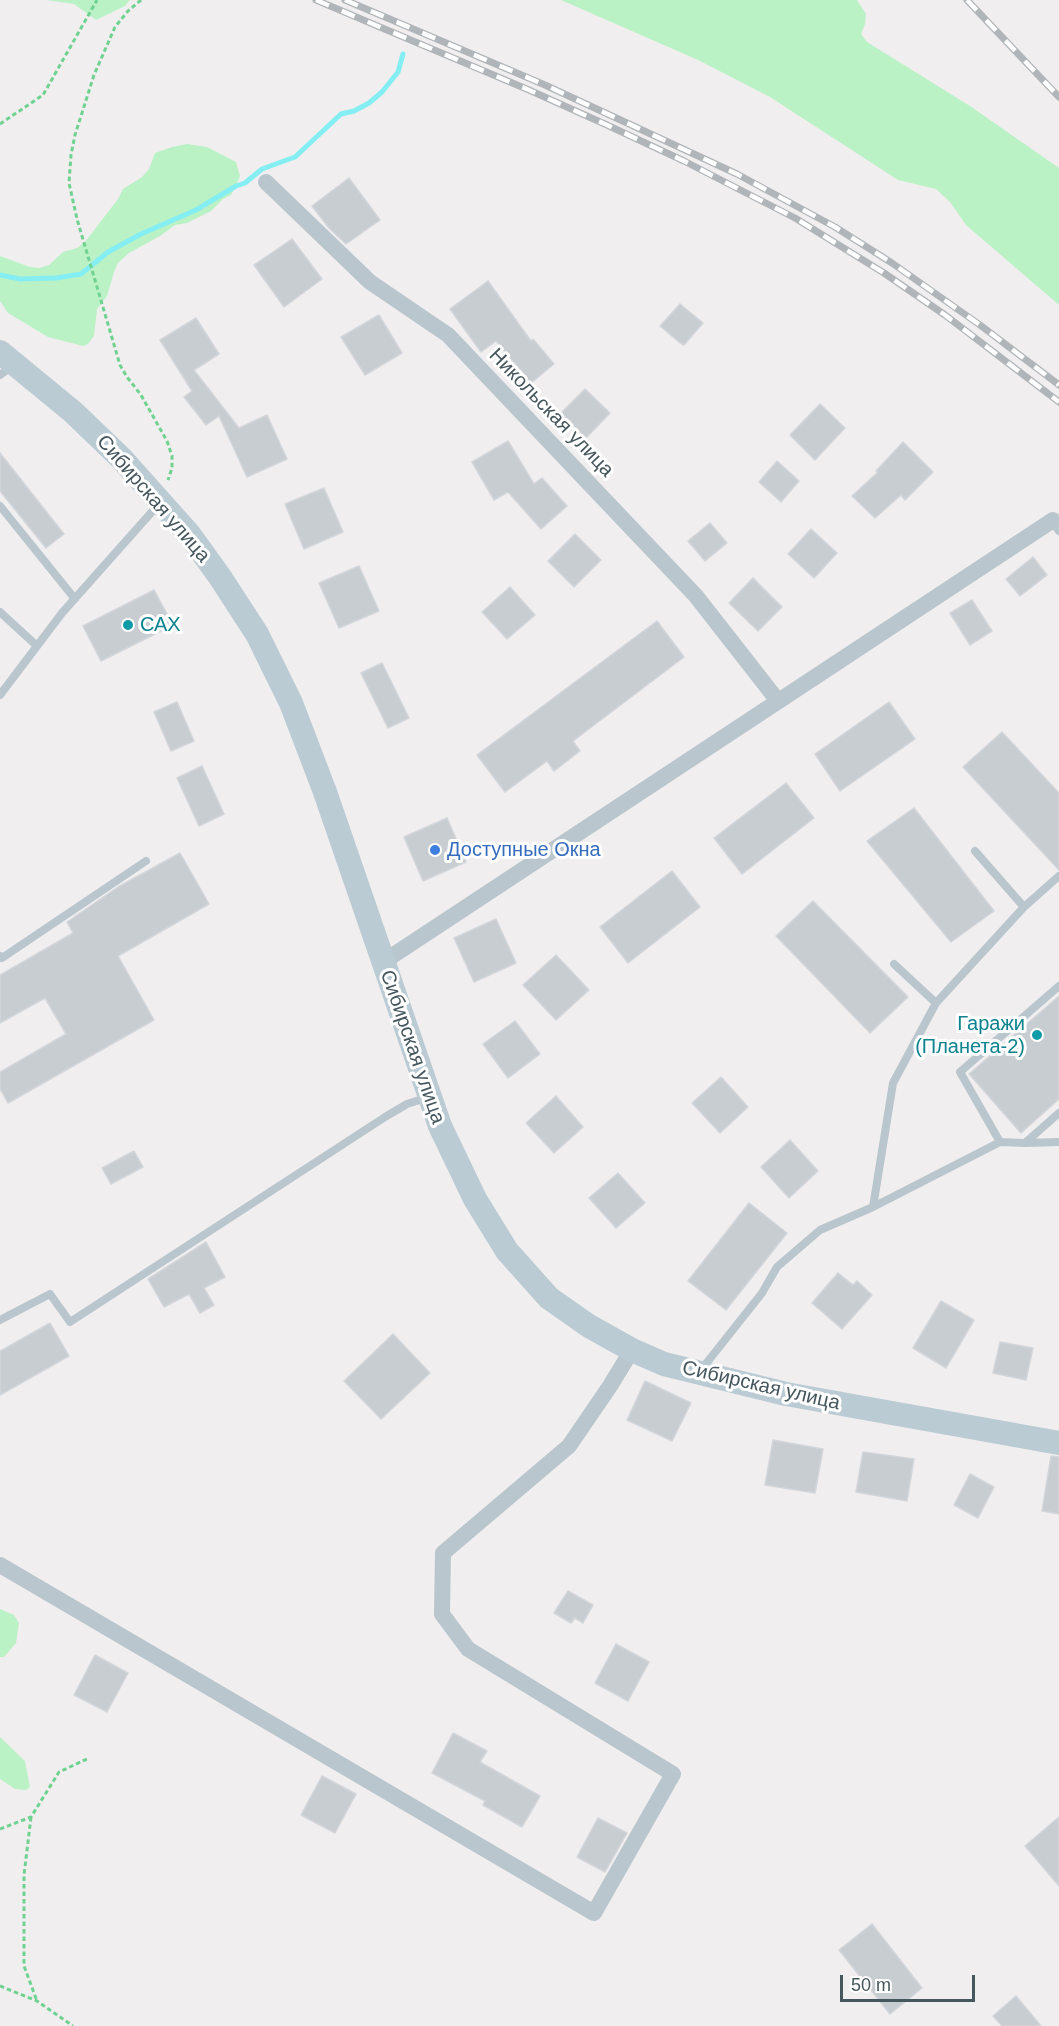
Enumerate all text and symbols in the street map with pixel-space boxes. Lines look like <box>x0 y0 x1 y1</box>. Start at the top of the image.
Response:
street label: Никольская улица <box>484 344 618 482</box>
street label: Сибирская улица <box>91 430 215 568</box>
place label: САХ <box>140 613 181 637</box>
marker: САХ <box>121 618 135 632</box>
place label: Доступные Окна <box>447 838 601 862</box>
marker: Доступные Окна <box>428 843 442 857</box>
street label: Сибирская улица <box>374 967 450 1127</box>
place label: Гаражи (Планета-2) <box>915 1012 1025 1059</box>
marker: Гаражи (Планета-2) <box>1030 1028 1044 1042</box>
street label: Сибирская улица <box>680 1356 842 1416</box>
scale bar <box>843 1963 978 2001</box>
text: 50 m <box>851 1975 891 1995</box>

